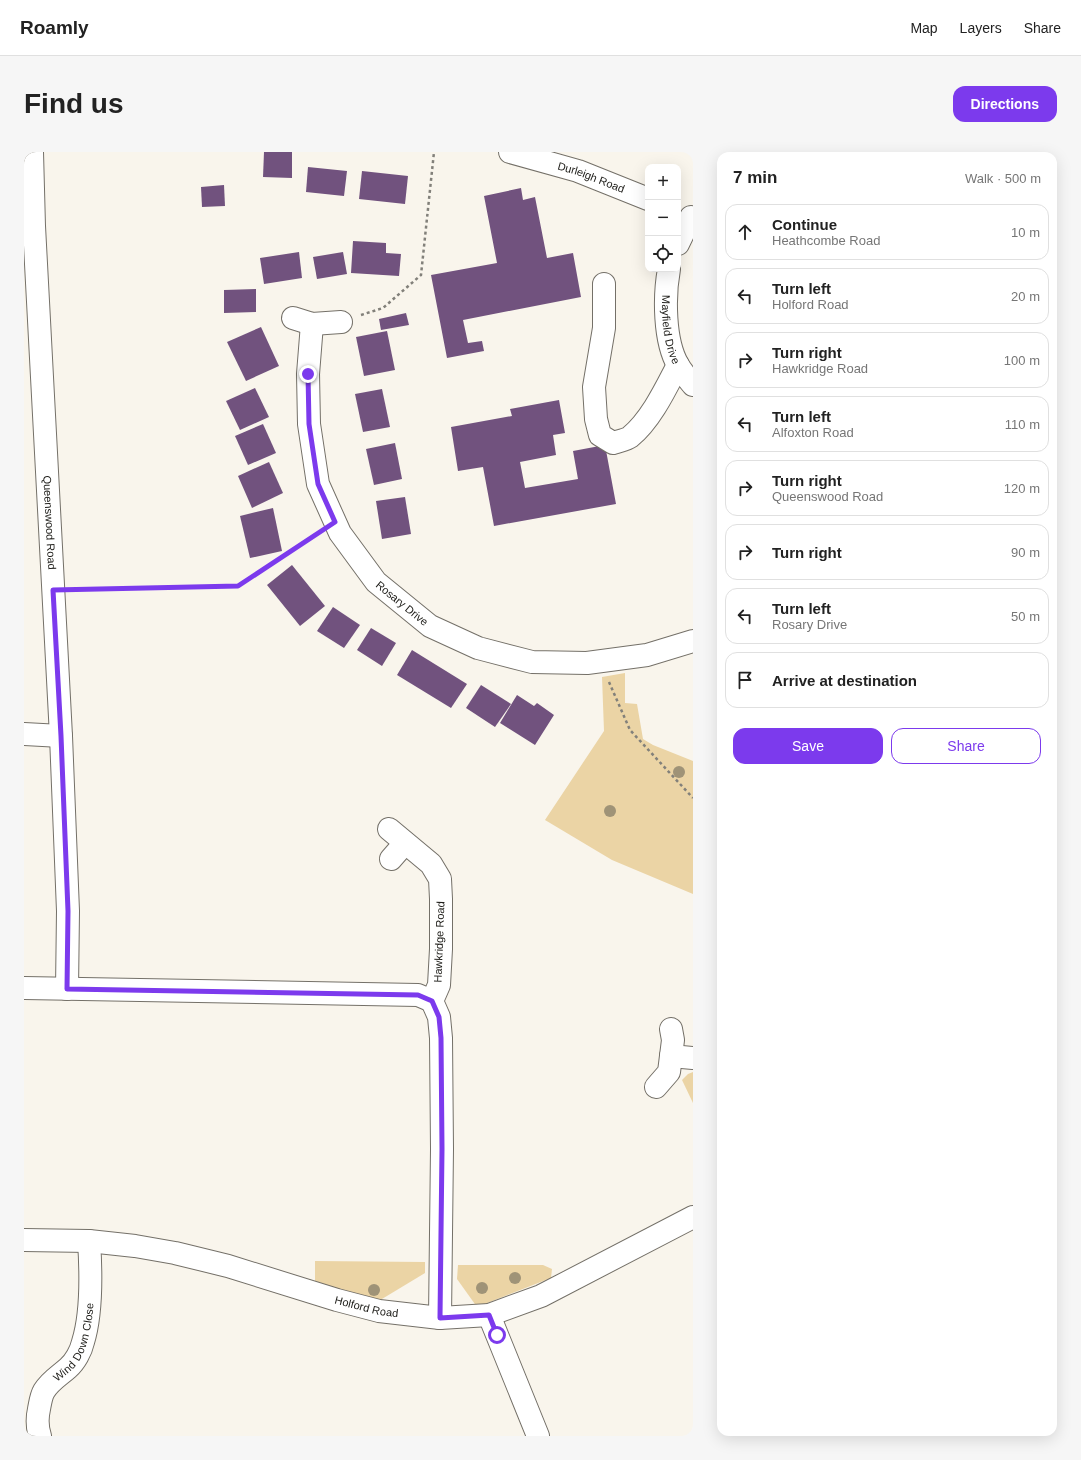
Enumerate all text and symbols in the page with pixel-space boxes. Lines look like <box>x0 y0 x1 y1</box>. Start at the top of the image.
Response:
text: Roamly <box>20 17 89 38</box>
text: Map <box>910 20 938 36</box>
text: Layers <box>960 20 1002 36</box>
text: Share <box>1024 20 1061 36</box>
button: Directions <box>953 86 1057 122</box>
text: Find us <box>24 88 124 119</box>
street label: Durleigh Road <box>556 160 626 195</box>
map controls <box>645 164 681 272</box>
button: + <box>645 164 681 200</box>
text: 7 min <box>733 168 777 187</box>
text: Walk · 500 m <box>965 171 1041 186</box>
button: − <box>645 200 681 236</box>
text: Continue <box>772 216 837 233</box>
icon: ahead <box>734 221 756 243</box>
text: 10 m <box>1011 225 1040 240</box>
text: Heathcombe Road <box>772 233 880 248</box>
button: locate <box>645 236 681 272</box>
text: Turn left <box>772 280 831 297</box>
icon: left <box>734 285 756 307</box>
text: 20 m <box>1011 289 1040 304</box>
street label: Mayfield Drive <box>660 295 682 366</box>
text: Holford Road <box>772 297 849 312</box>
text: Turn right <box>772 344 842 361</box>
icon: right <box>734 349 756 371</box>
text: 100 m <box>1004 353 1040 368</box>
text: Hawkridge Road <box>772 361 868 376</box>
route end <box>299 365 317 383</box>
text: Turn left <box>772 408 831 425</box>
icon: left <box>734 413 756 435</box>
text: 110 m <box>1005 417 1040 432</box>
text: Alfoxton Road <box>772 425 854 440</box>
text: Turn right <box>772 472 842 489</box>
street label: Queenswood Road <box>41 475 58 570</box>
icon: right <box>734 477 756 499</box>
text: 120 m <box>1004 481 1040 496</box>
text: Queenswood Road <box>772 489 883 504</box>
icon: right <box>734 541 756 563</box>
text: Turn right <box>772 544 842 561</box>
text: 90 m <box>1011 545 1040 560</box>
street label: Rosary Drive <box>374 579 431 628</box>
text: Turn left <box>772 600 831 617</box>
icon: left <box>734 605 756 627</box>
text: 50 m <box>1011 609 1040 624</box>
text: Rosary Drive <box>772 617 847 632</box>
icon: arrive <box>734 669 756 691</box>
text: Arrive at destination <box>772 672 917 689</box>
button: Save <box>733 728 883 764</box>
button: Share <box>891 728 1041 764</box>
street label: Hawkridge Road <box>432 901 446 983</box>
street label: Holford Road <box>333 1294 399 1319</box>
street label: Wind Down Close <box>51 1302 96 1384</box>
route start <box>488 1326 506 1344</box>

